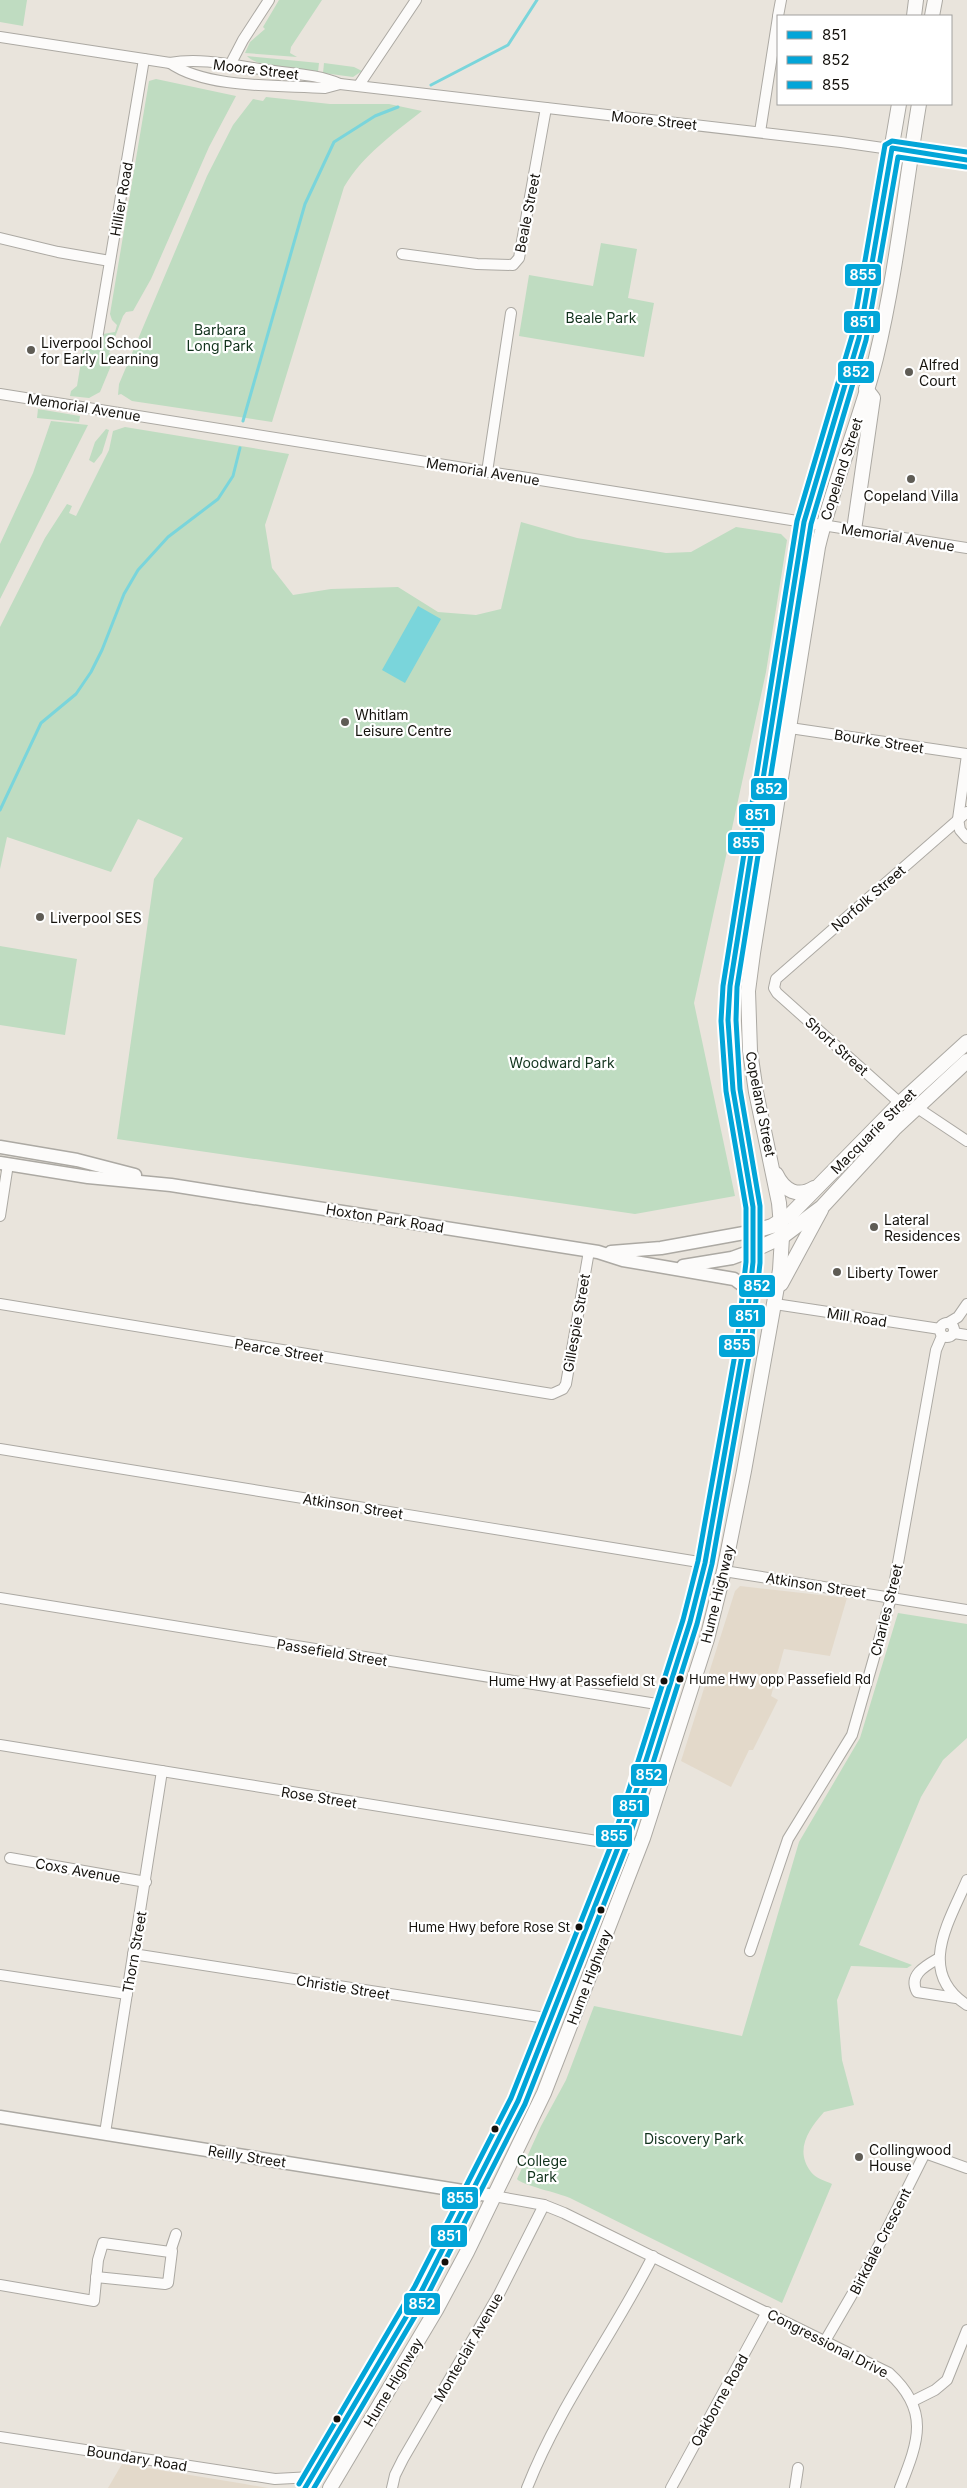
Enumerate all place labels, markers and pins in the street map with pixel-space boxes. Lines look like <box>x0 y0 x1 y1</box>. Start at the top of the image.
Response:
place label: Liverpool School for Early Learning <box>41 334 159 367</box>
marker: Liverpool School for Early Learning <box>25 344 37 356</box>
place label: Alfred Court <box>919 356 959 389</box>
marker: Alfred Court <box>903 366 915 378</box>
marker: Copeland Villa <box>905 473 917 485</box>
place label: Copeland Villa <box>863 487 959 504</box>
place label: Whitlam Leisure Centre <box>355 706 452 739</box>
marker: Whitlam Leisure Centre <box>339 716 351 728</box>
place label: Liverpool SES <box>50 909 142 926</box>
marker: Liverpool SES <box>34 911 46 923</box>
place label: Lateral Residences <box>884 1211 960 1244</box>
marker: Lateral Residences <box>868 1221 880 1233</box>
place label: Liberty Tower <box>847 1264 938 1281</box>
marker: Liberty Tower <box>831 1266 843 1278</box>
place label: Hume Hwy opp Passefield Rd <box>689 1671 871 1687</box>
place label: Hume Hwy at Passefield St <box>489 1673 655 1689</box>
marker: Hume Hwy opp Passefield Rd <box>675 1674 685 1684</box>
marker: Hume Hwy at Passefield St <box>659 1676 669 1686</box>
unlabelled marker <box>596 1905 606 1915</box>
place label: Hume Hwy before Rose St <box>408 1919 570 1935</box>
marker: Hume Hwy before Rose St <box>574 1922 584 1932</box>
unlabelled marker <box>490 2124 500 2134</box>
place label: Collingwood House <box>869 2141 951 2174</box>
marker: Collingwood House <box>853 2151 865 2163</box>
unlabelled marker <box>440 2257 450 2267</box>
unlabelled marker <box>332 2414 342 2424</box>

